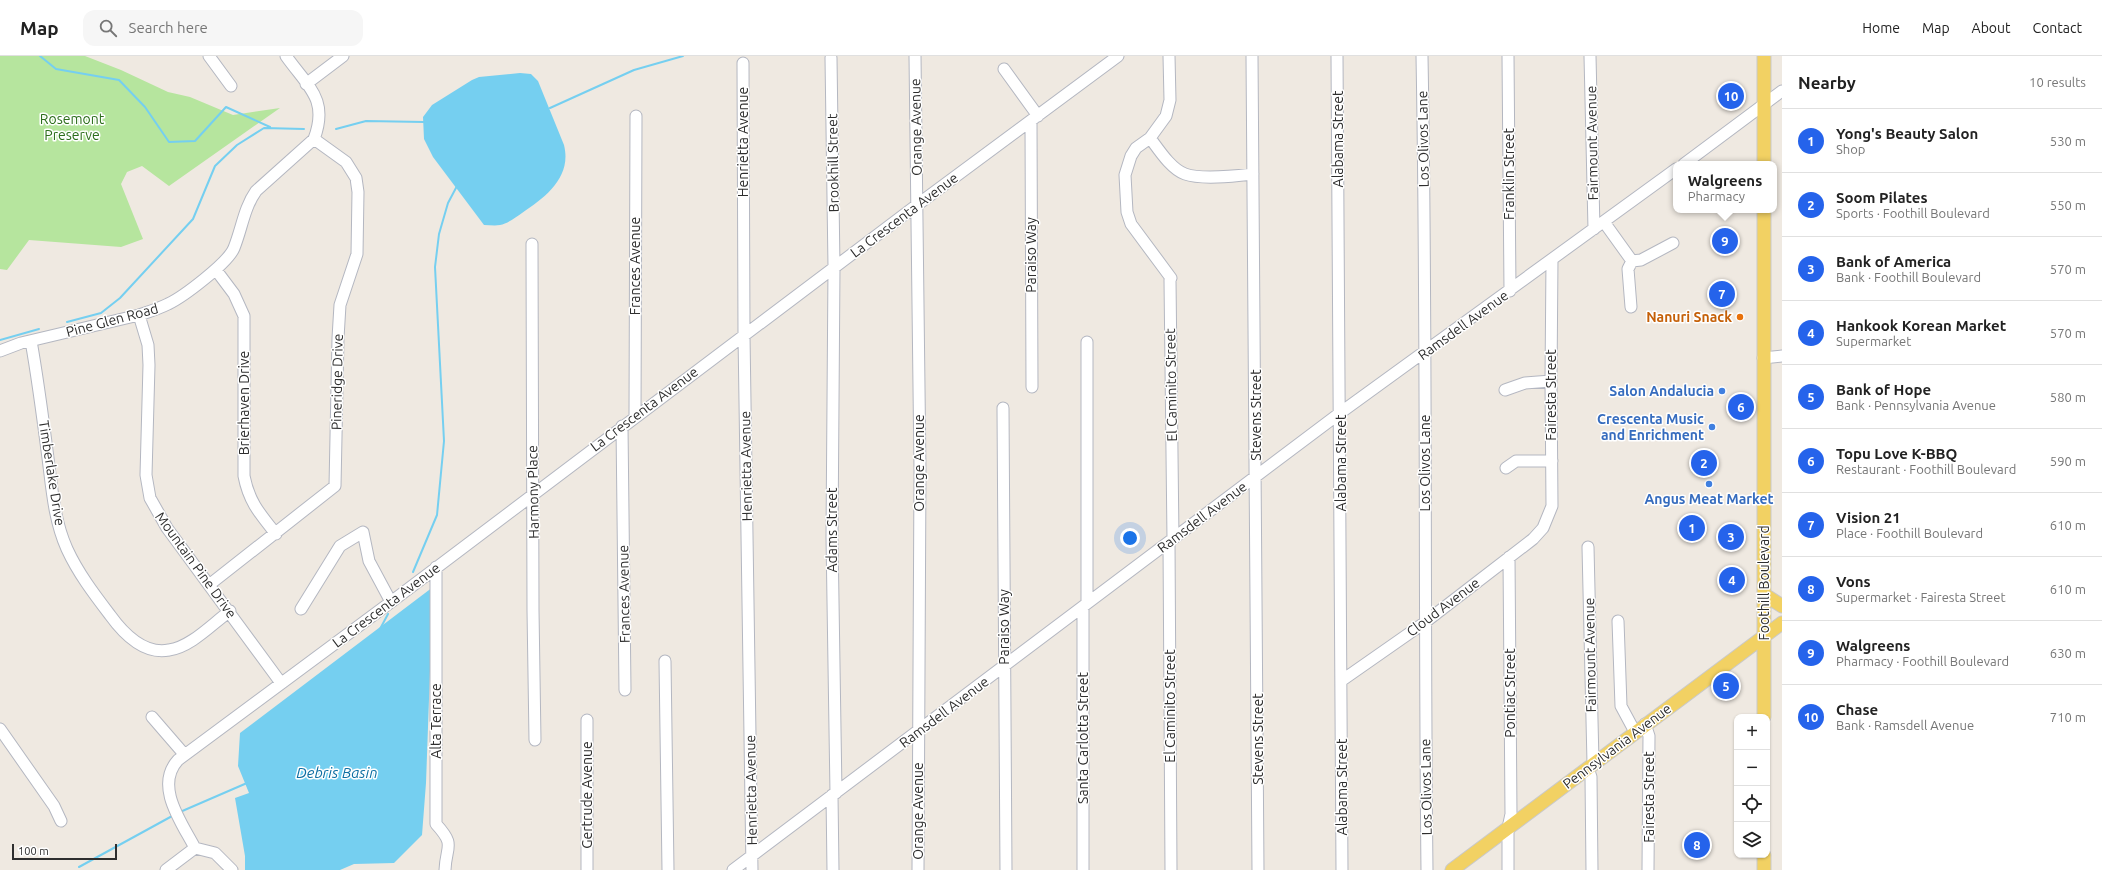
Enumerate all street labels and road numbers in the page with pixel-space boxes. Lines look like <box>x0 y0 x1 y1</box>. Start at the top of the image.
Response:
street label: Orange Avenue <box>907 78 925 176</box>
street label: Fairmount Avenue <box>1583 85 1601 201</box>
street label: Henrietta Avenue <box>735 87 751 197</box>
street label: Alabama Street <box>1330 90 1346 187</box>
street label: Los Olivos Lane <box>1414 90 1432 188</box>
street label: Brookhill Street <box>824 113 842 212</box>
street label: Franklin Street <box>1501 127 1517 220</box>
street label: La Crescenta Avenue <box>847 169 961 261</box>
street label: Frances Avenue <box>627 217 643 315</box>
street label: Paraiso Way <box>1023 217 1039 293</box>
street label: Ramsdell Avenue <box>1415 287 1511 363</box>
street label: Pine Glen Road <box>64 300 160 340</box>
street label: El Caminito Street <box>1162 328 1180 442</box>
street label: Pineridge Drive <box>328 334 346 430</box>
street label: Fairesta Street <box>1543 349 1559 441</box>
street label: Brierhaven Drive <box>236 351 252 455</box>
street label: La Crescenta Avenue <box>587 363 701 455</box>
street label: Stevens Street <box>1248 369 1264 461</box>
street label: Henrietta Avenue <box>737 411 755 521</box>
street label: Orange Avenue <box>911 414 927 512</box>
street label: Alabama Street <box>1333 414 1349 511</box>
street label: Los Olivos Lane <box>1417 415 1433 511</box>
street label: Timberlake Drive <box>36 419 68 527</box>
street label: Harmony Place <box>524 445 542 539</box>
street label: Ramsdell Avenue <box>1154 478 1250 556</box>
street label: Adams Street <box>824 487 840 572</box>
street label: Mountain Pine Drive <box>152 509 240 621</box>
street label: Foothill Boulevard <box>1756 525 1772 641</box>
street label: Frances Avenue <box>615 545 633 643</box>
street label: La Crescenta Avenue <box>329 559 443 651</box>
street label: Cloud Avenue <box>1403 574 1483 640</box>
street label: Paraiso Way <box>996 589 1012 665</box>
street label: Fairmount Avenue <box>1581 597 1599 713</box>
street label: Pontiac Street <box>1502 648 1518 738</box>
street label: El Caminito Street <box>1162 649 1178 763</box>
street label: Santa Carlotta Street <box>1075 672 1091 804</box>
street label: Ramsdell Avenue <box>896 673 992 751</box>
street label: Alta Terrace <box>428 683 444 759</box>
street label: Stevens Street <box>1250 693 1266 785</box>
street label: Pennsylvania Avenue <box>1560 700 1674 792</box>
street label: Henrietta Avenue <box>742 735 760 845</box>
street label: Alabama Street <box>1334 738 1350 835</box>
street label: Los Olivos Lane <box>1417 738 1435 836</box>
street label: Gertrude Avenue <box>579 741 595 849</box>
street label: Fairesta Street <box>1641 751 1657 843</box>
street label: Orange Avenue <box>910 762 926 860</box>

